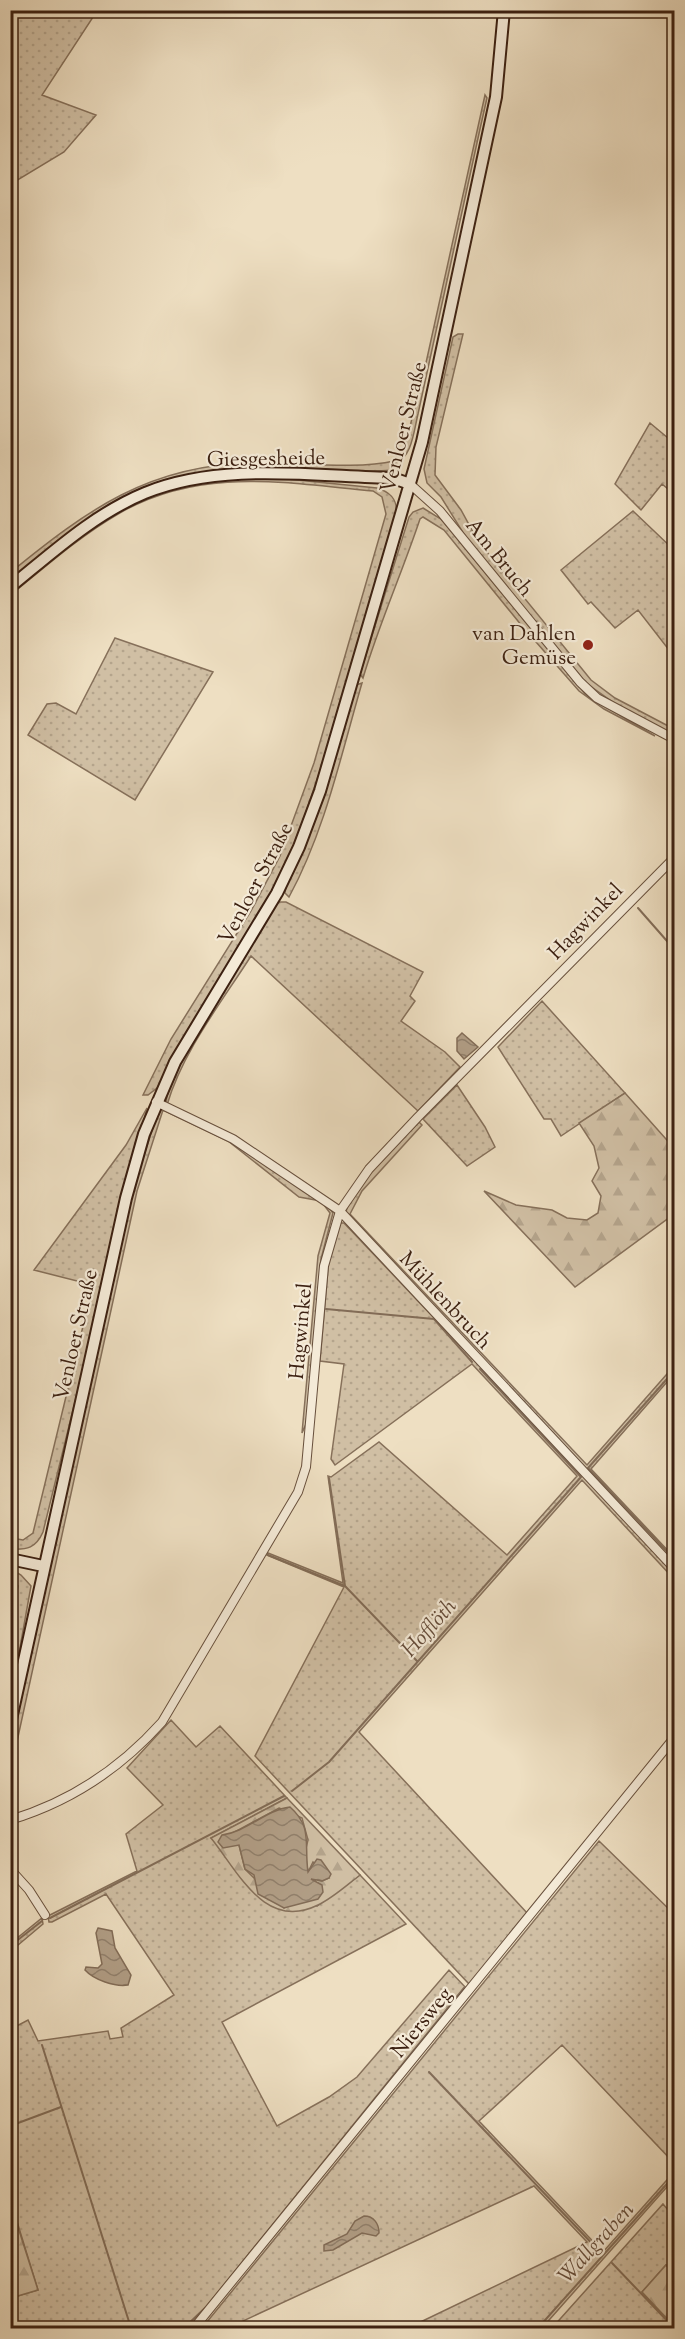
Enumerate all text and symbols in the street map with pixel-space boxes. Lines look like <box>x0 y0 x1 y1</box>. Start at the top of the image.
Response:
street label: Venloer Straße <box>374 359 436 496</box>
street label: Giesgesheide <box>207 444 326 476</box>
street label: Am Bruch <box>457 512 540 604</box>
place label: van Dahlen Gemüse <box>472 620 576 674</box>
marker: van Dahlen Gemüse <box>581 638 595 652</box>
street label: Venloer Straße <box>212 818 302 950</box>
street label: Hagwinkel <box>542 877 631 968</box>
street label: Mühlenbruch <box>391 1246 498 1357</box>
street label: Venloer Straße <box>47 1267 107 1404</box>
street label: Hagwinkel <box>283 1281 321 1381</box>
water label: Hofflöth <box>395 1592 466 1665</box>
street label: Niersweg <box>385 1981 461 2065</box>
water label: Wallgraben <box>552 2195 643 2292</box>

